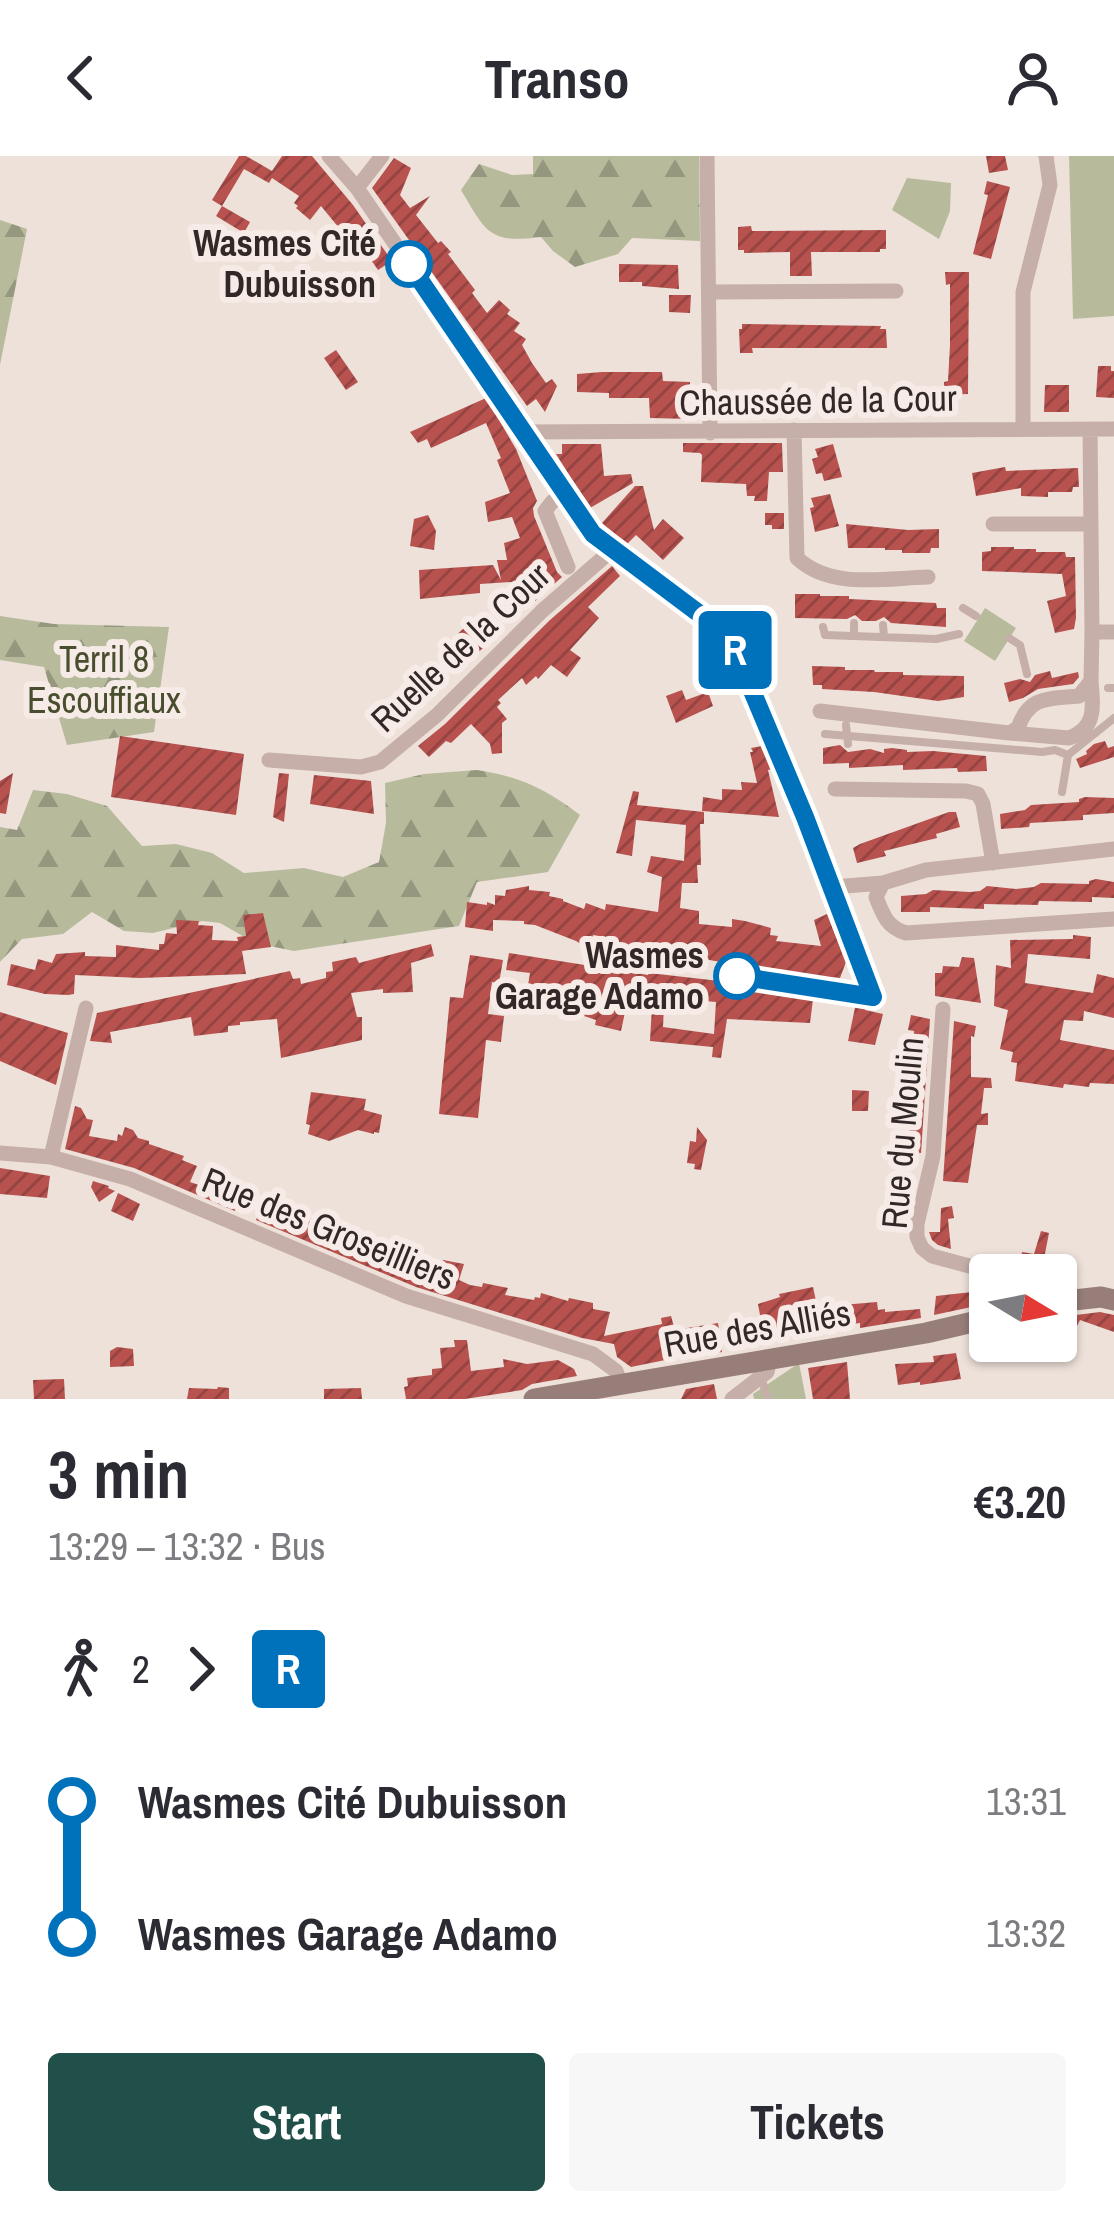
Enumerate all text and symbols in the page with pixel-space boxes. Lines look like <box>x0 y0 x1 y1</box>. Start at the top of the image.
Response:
text: Transo <box>484 42 630 115</box>
icon: back <box>48 45 114 111</box>
icon: person <box>1000 45 1066 111</box>
place label: Wasmes Cité Dubuisson <box>193 219 376 308</box>
marker: Wasmes Cité Dubuisson <box>387 242 431 286</box>
street label: Chaussée de la Cour <box>679 374 957 426</box>
street label: Ruelle de la Cour <box>360 552 560 742</box>
line badge: R <box>696 611 774 689</box>
text: R <box>723 622 747 678</box>
park label: Terril 8 Escouffiaux <box>27 635 181 724</box>
place label: Wasmes Garage Adamo <box>495 931 704 1020</box>
marker: Wasmes Garage Adamo <box>715 954 759 998</box>
street label: Rue du Moulin <box>870 1035 934 1231</box>
street label: Rue des Groseilliers <box>195 1155 463 1301</box>
north arrow <box>969 1254 1077 1362</box>
map controls <box>969 1254 1077 1362</box>
street label: Rue des Alliés <box>660 1288 854 1368</box>
text: 3 min <box>48 1430 189 1519</box>
text: €3.20 <box>974 1471 1066 1532</box>
text: 13:29 – 13:32 · Bus <box>48 1520 325 1572</box>
icon: walk <box>48 1636 114 1702</box>
icon: forward <box>168 1636 234 1702</box>
text: R <box>276 1641 301 1697</box>
text: 2 <box>132 1643 150 1695</box>
text: Wasmes Cité Dubuisson <box>138 1771 567 1832</box>
text: 13:31 <box>986 1775 1066 1827</box>
text: Wasmes Garage Adamo <box>138 1903 558 1964</box>
text: 13:32 <box>986 1907 1066 1959</box>
button: Start <box>48 2053 545 2191</box>
button: Tickets <box>569 2053 1066 2191</box>

